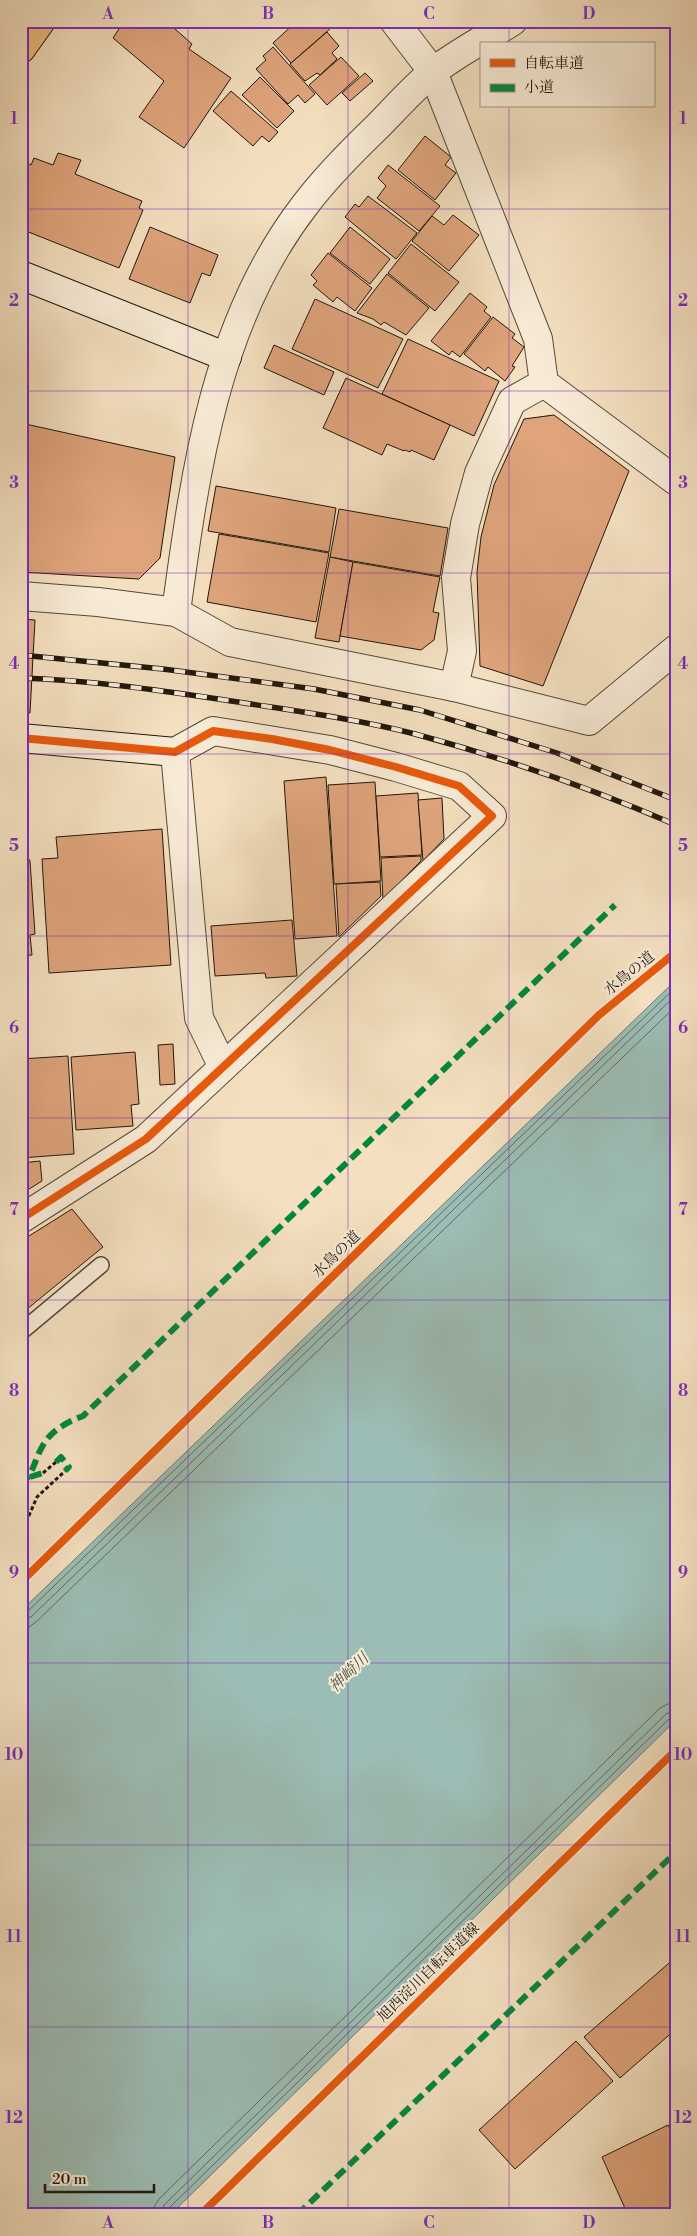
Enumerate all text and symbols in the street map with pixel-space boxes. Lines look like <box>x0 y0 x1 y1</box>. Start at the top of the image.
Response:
text: A <box>101 4 114 24</box>
text: B <box>262 4 274 24</box>
text: C <box>423 4 435 24</box>
text: D <box>583 4 596 24</box>
legend <box>480 42 654 108</box>
text: 自転車道 <box>524 54 584 73</box>
text: 小道 <box>524 78 554 97</box>
text: 1 <box>10 109 18 129</box>
text: 1 <box>679 109 687 129</box>
text: 2 <box>9 291 19 311</box>
text: 2 <box>678 291 688 311</box>
text: 3 <box>9 473 19 493</box>
text: 3 <box>678 473 688 493</box>
text: 4 <box>9 654 20 674</box>
text: 4 <box>678 654 689 674</box>
text: 5 <box>9 836 19 856</box>
text: 5 <box>678 836 688 856</box>
street label: 水鳥の道 <box>600 947 659 1000</box>
text: 6 <box>9 1018 19 1038</box>
text: 6 <box>678 1018 688 1038</box>
text: 7 <box>9 1200 19 1220</box>
text: 7 <box>678 1200 688 1220</box>
street label: 水鳥の道 <box>308 1227 365 1282</box>
text: 8 <box>9 1381 19 1401</box>
text: 8 <box>678 1381 688 1401</box>
text: 9 <box>9 1563 19 1583</box>
text: 9 <box>678 1563 688 1583</box>
water label: 神崎川 <box>324 1647 374 1697</box>
text: 10 <box>5 1745 23 1765</box>
text: 10 <box>674 1745 692 1765</box>
street label: 旭西淀川自転車道線 <box>373 1919 484 2026</box>
text: 11 <box>6 1927 22 1947</box>
text: 11 <box>675 1927 691 1947</box>
text: 12 <box>5 2108 23 2128</box>
text: 12 <box>674 2108 692 2128</box>
scale bar <box>45 2161 154 2193</box>
text: 20 m <box>52 2170 87 2189</box>
text: A <box>101 2213 114 2233</box>
text: B <box>262 2213 274 2233</box>
text: C <box>423 2213 435 2233</box>
text: D <box>583 2213 596 2233</box>

